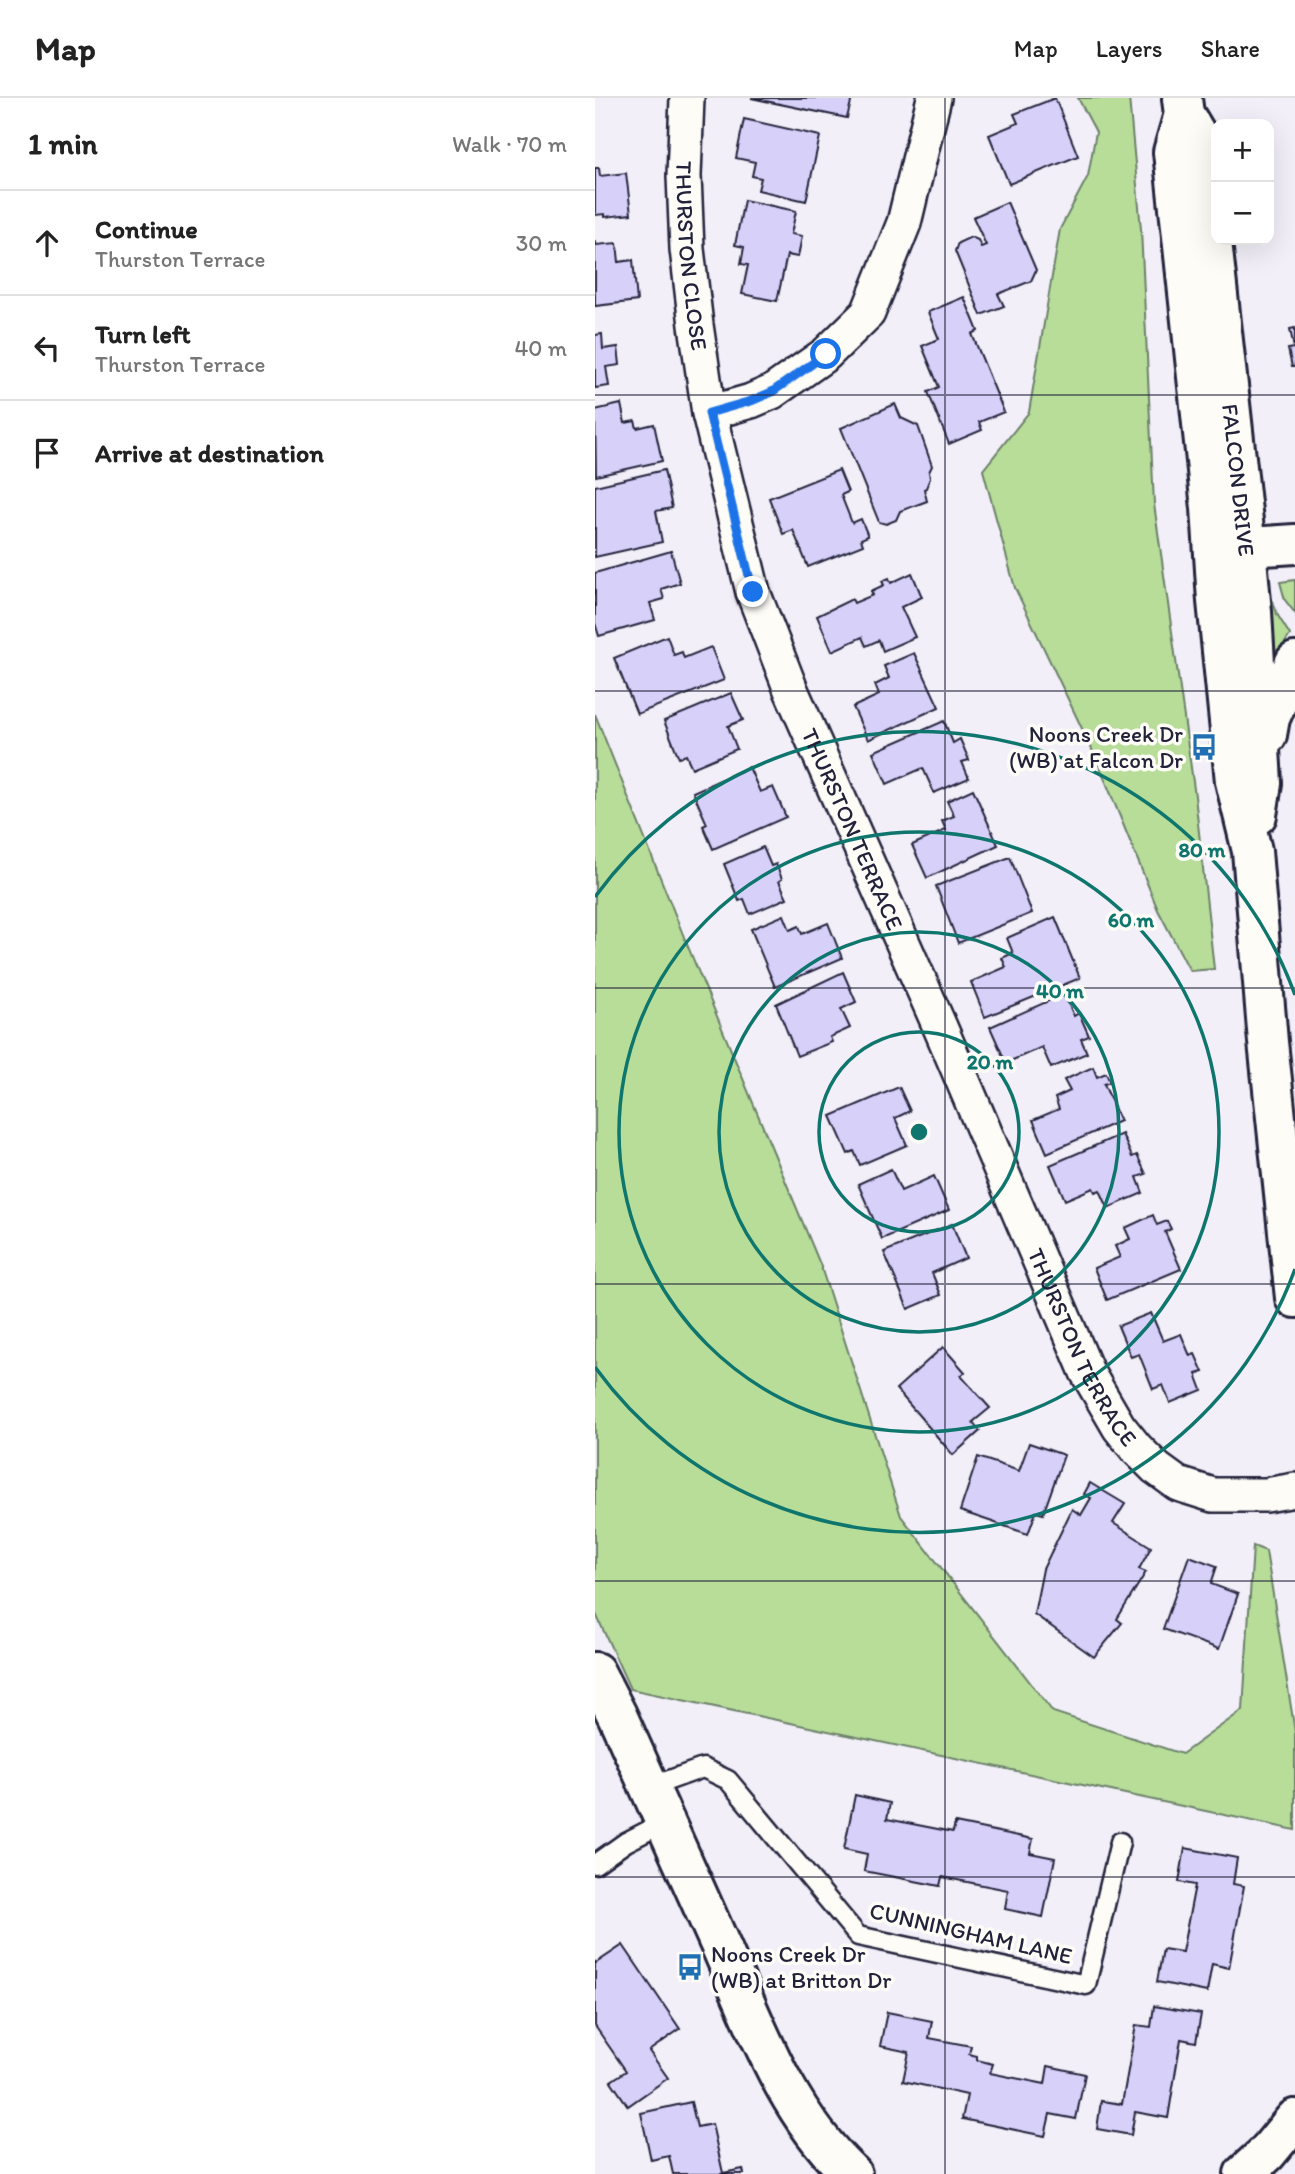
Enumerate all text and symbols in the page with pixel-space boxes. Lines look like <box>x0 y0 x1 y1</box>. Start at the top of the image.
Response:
text: Map <box>35 29 96 68</box>
text: Map <box>1014 34 1058 63</box>
text: Layers <box>1096 34 1163 63</box>
text: Share <box>1201 34 1260 63</box>
map controls <box>1211 119 1274 245</box>
button: + <box>1211 119 1274 182</box>
text: 1 min <box>28 125 98 162</box>
text: Walk · 70 m <box>452 130 567 158</box>
street label: THURSTON CLOSE <box>670 160 714 352</box>
button: − <box>1211 182 1274 245</box>
text: Continue <box>95 213 198 245</box>
icon: ahead <box>28 224 66 262</box>
text: 30 m <box>516 229 567 257</box>
text: Thurston Terrace <box>95 245 265 273</box>
text: Turn left <box>95 318 191 350</box>
icon: left <box>28 329 66 367</box>
text: 40 m <box>514 334 567 362</box>
route start <box>810 338 841 369</box>
text: Thurston Terrace <box>95 350 265 378</box>
street label: FALCON DRIVE <box>1216 402 1261 557</box>
icon: arrive <box>28 434 66 472</box>
text: Arrive at destination <box>95 437 324 469</box>
route end <box>737 576 768 607</box>
place label: Noons Creek Dr (WB) at Falcon Dr <box>1009 720 1183 774</box>
street label: THURSTON TERRACE <box>796 724 909 934</box>
bus stop icon: Noons Creek Dr (WB) at Falcon Dr <box>1189 732 1219 762</box>
text: 80 m <box>1179 837 1226 862</box>
text: 60 m <box>1108 907 1155 932</box>
text: 40 m <box>1036 978 1084 1003</box>
text: 20 m <box>967 1049 1014 1074</box>
centre of rings <box>907 1120 931 1144</box>
street label: THURSTON TERRACE <box>1022 1244 1143 1452</box>
street label: CUNNINGHAM LANE <box>867 1896 1075 1970</box>
place label: Noons Creek Dr (WB) at Britton Dr <box>711 1940 891 1994</box>
bus stop icon: Noons Creek Dr (WB) at Britton Dr <box>675 1952 705 1982</box>

